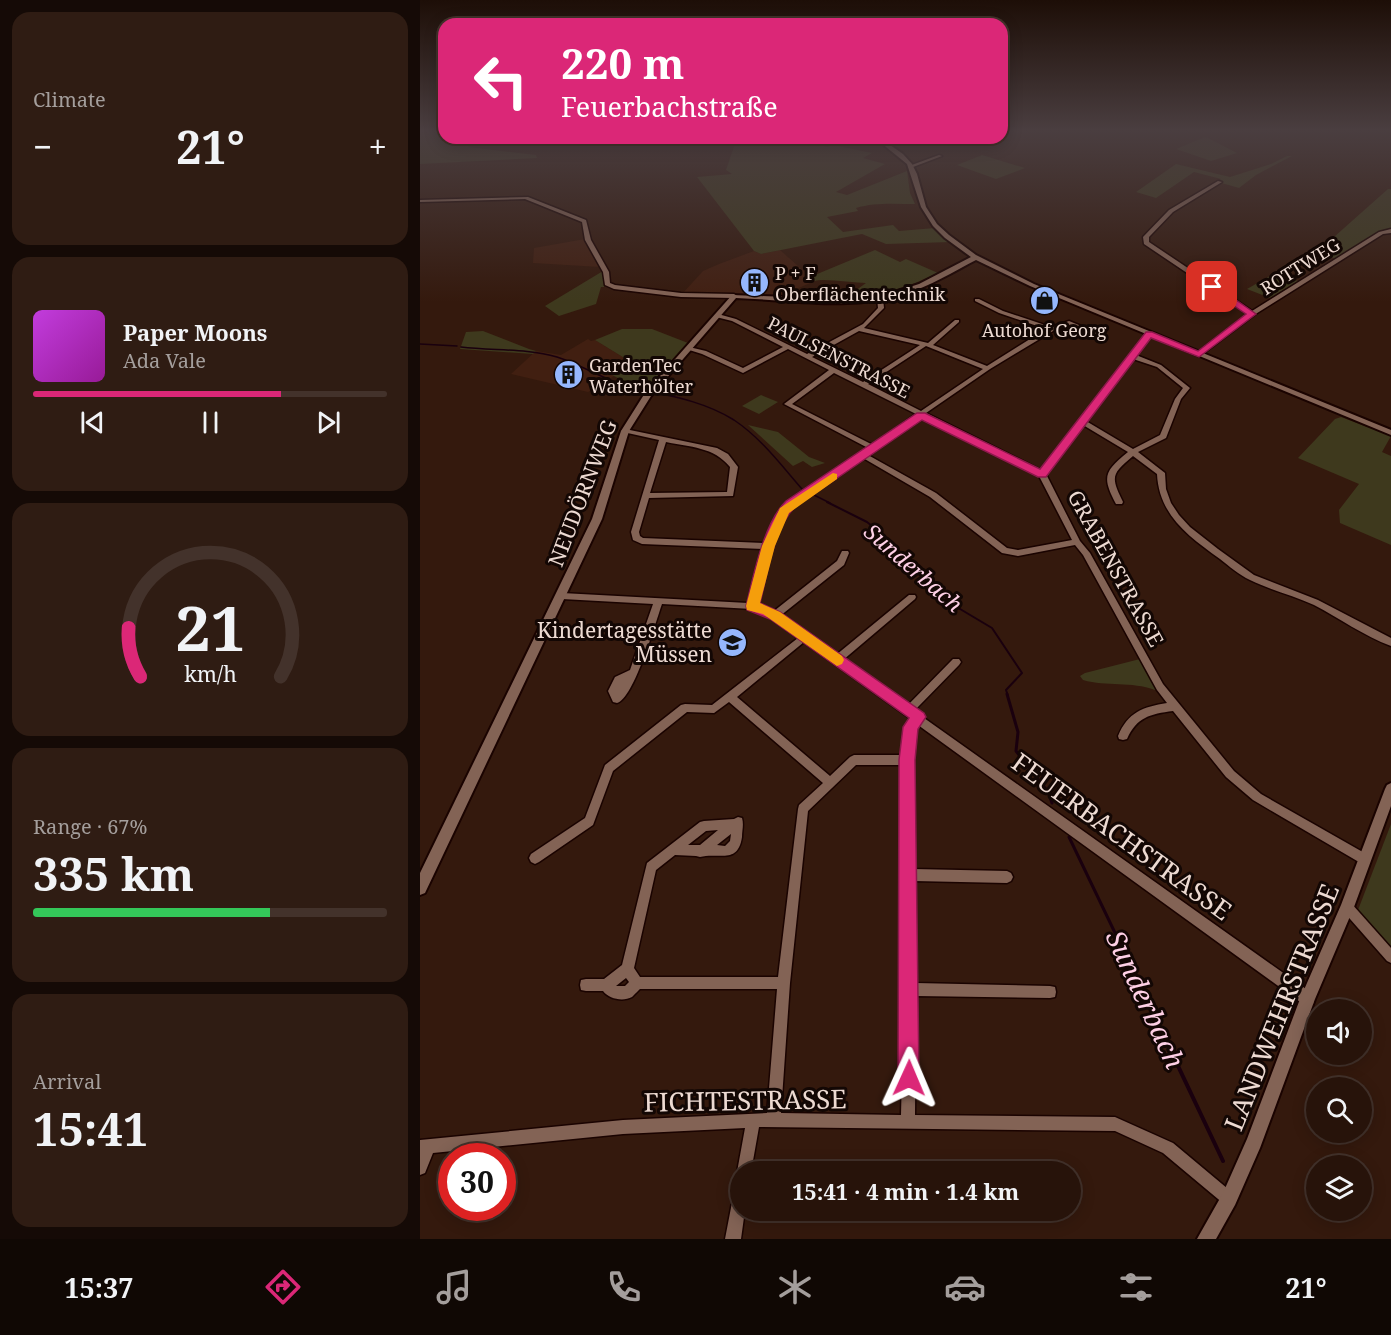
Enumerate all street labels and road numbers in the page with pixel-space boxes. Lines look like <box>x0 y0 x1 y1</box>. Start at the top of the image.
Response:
street label: ROTTWEG <box>1256 232 1344 300</box>
street label: PAULSENSTRASSE <box>764 311 914 403</box>
street label: NEUDÖRNWEG <box>541 416 623 570</box>
street label: GRABENSTRASSE <box>1061 485 1171 651</box>
street label: FEUERBACHSTRASSE <box>1005 744 1239 928</box>
street label: LANDWEHRSTRASSE <box>1215 878 1347 1136</box>
street label: FICHTESTRASSE <box>643 1080 847 1120</box>

